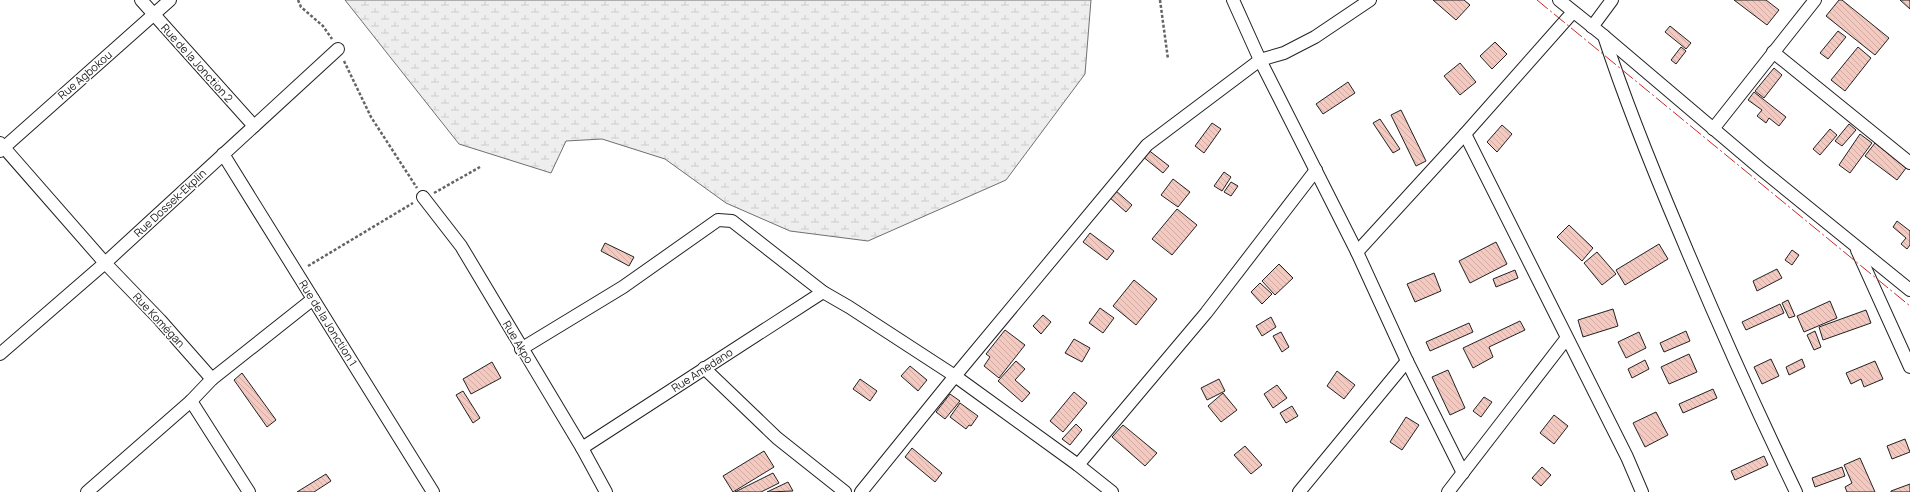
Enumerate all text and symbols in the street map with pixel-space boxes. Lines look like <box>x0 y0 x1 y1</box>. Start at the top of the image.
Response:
street label: Rue de la Jonction 2 <box>158 20 237 105</box>
street label: Rue Agbokou <box>54 47 115 102</box>
street label: Rue Dossek-Ekplin <box>130 165 209 240</box>
street label: Rue de la Jonction 1 <box>296 277 361 369</box>
street label: Rue Komégan <box>130 289 189 350</box>
street label: Rue Akpo <box>500 318 537 366</box>
street label: Rue Amedano <box>668 344 736 395</box>

